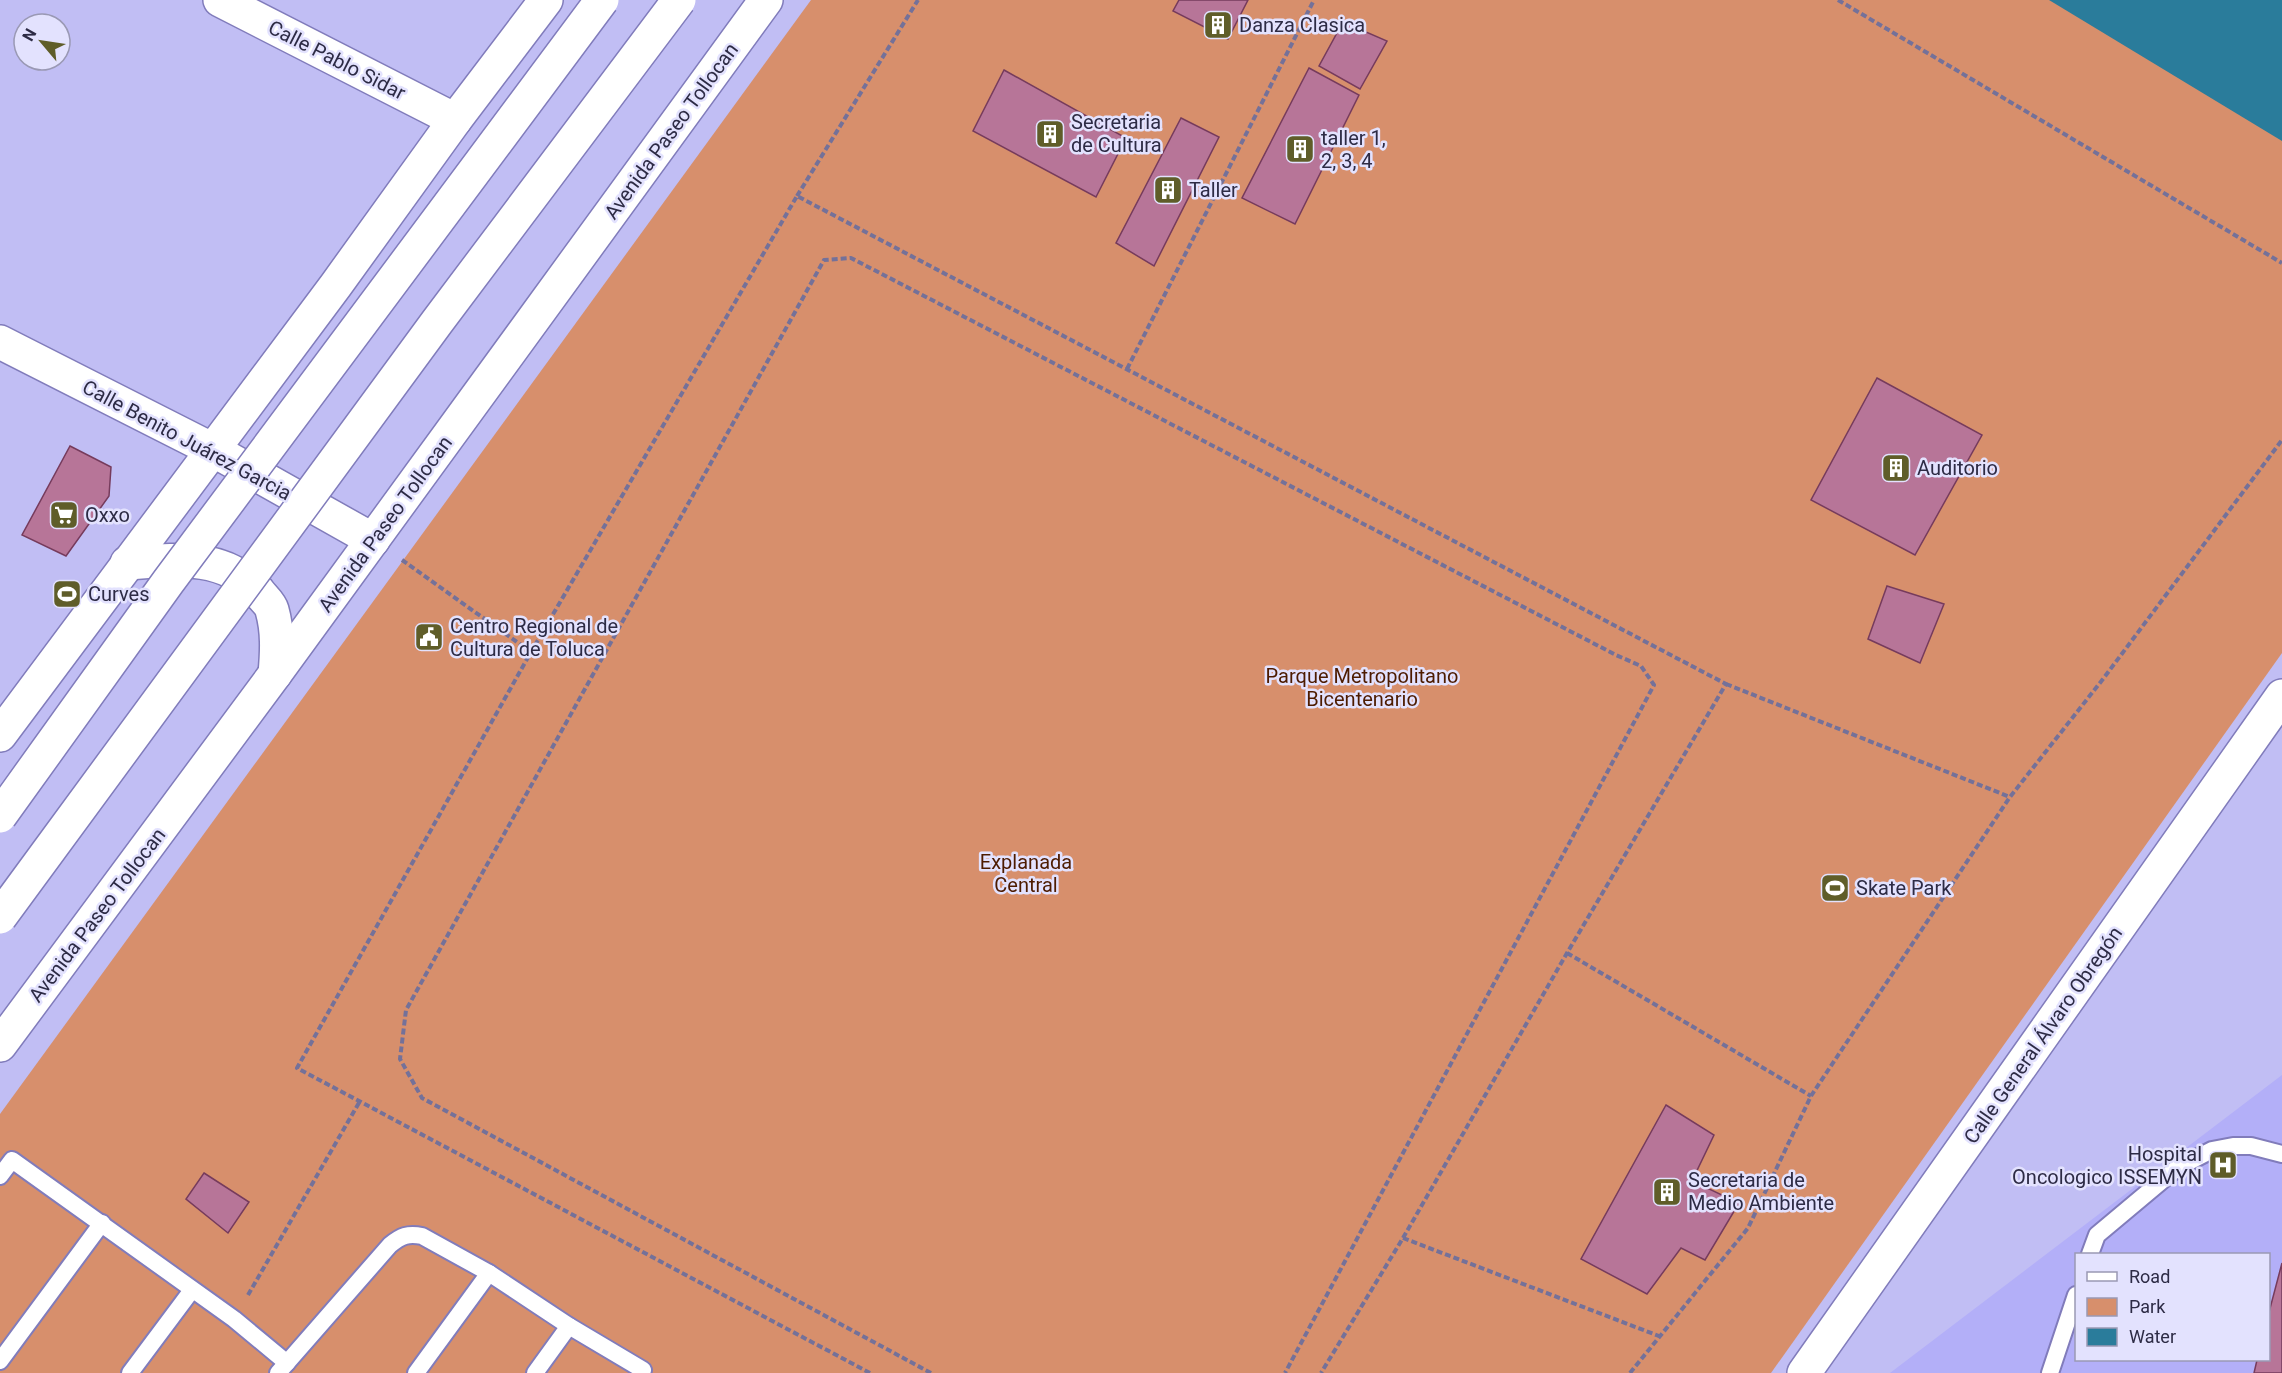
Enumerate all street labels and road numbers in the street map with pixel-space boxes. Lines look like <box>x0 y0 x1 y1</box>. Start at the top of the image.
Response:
street label: Calle Pablo Sidar <box>264 15 410 105</box>
street label: Avenida Paseo Tollocan <box>599 38 743 224</box>
street label: Calle Benito Juárez Garcia <box>78 375 296 505</box>
street label: Avenida Paseo Tollocan <box>313 431 457 617</box>
street label: Avenida Paseo Tollocan <box>24 823 170 1007</box>
street label: Calle General Álvaro Obregón <box>1959 922 2127 1148</box>

